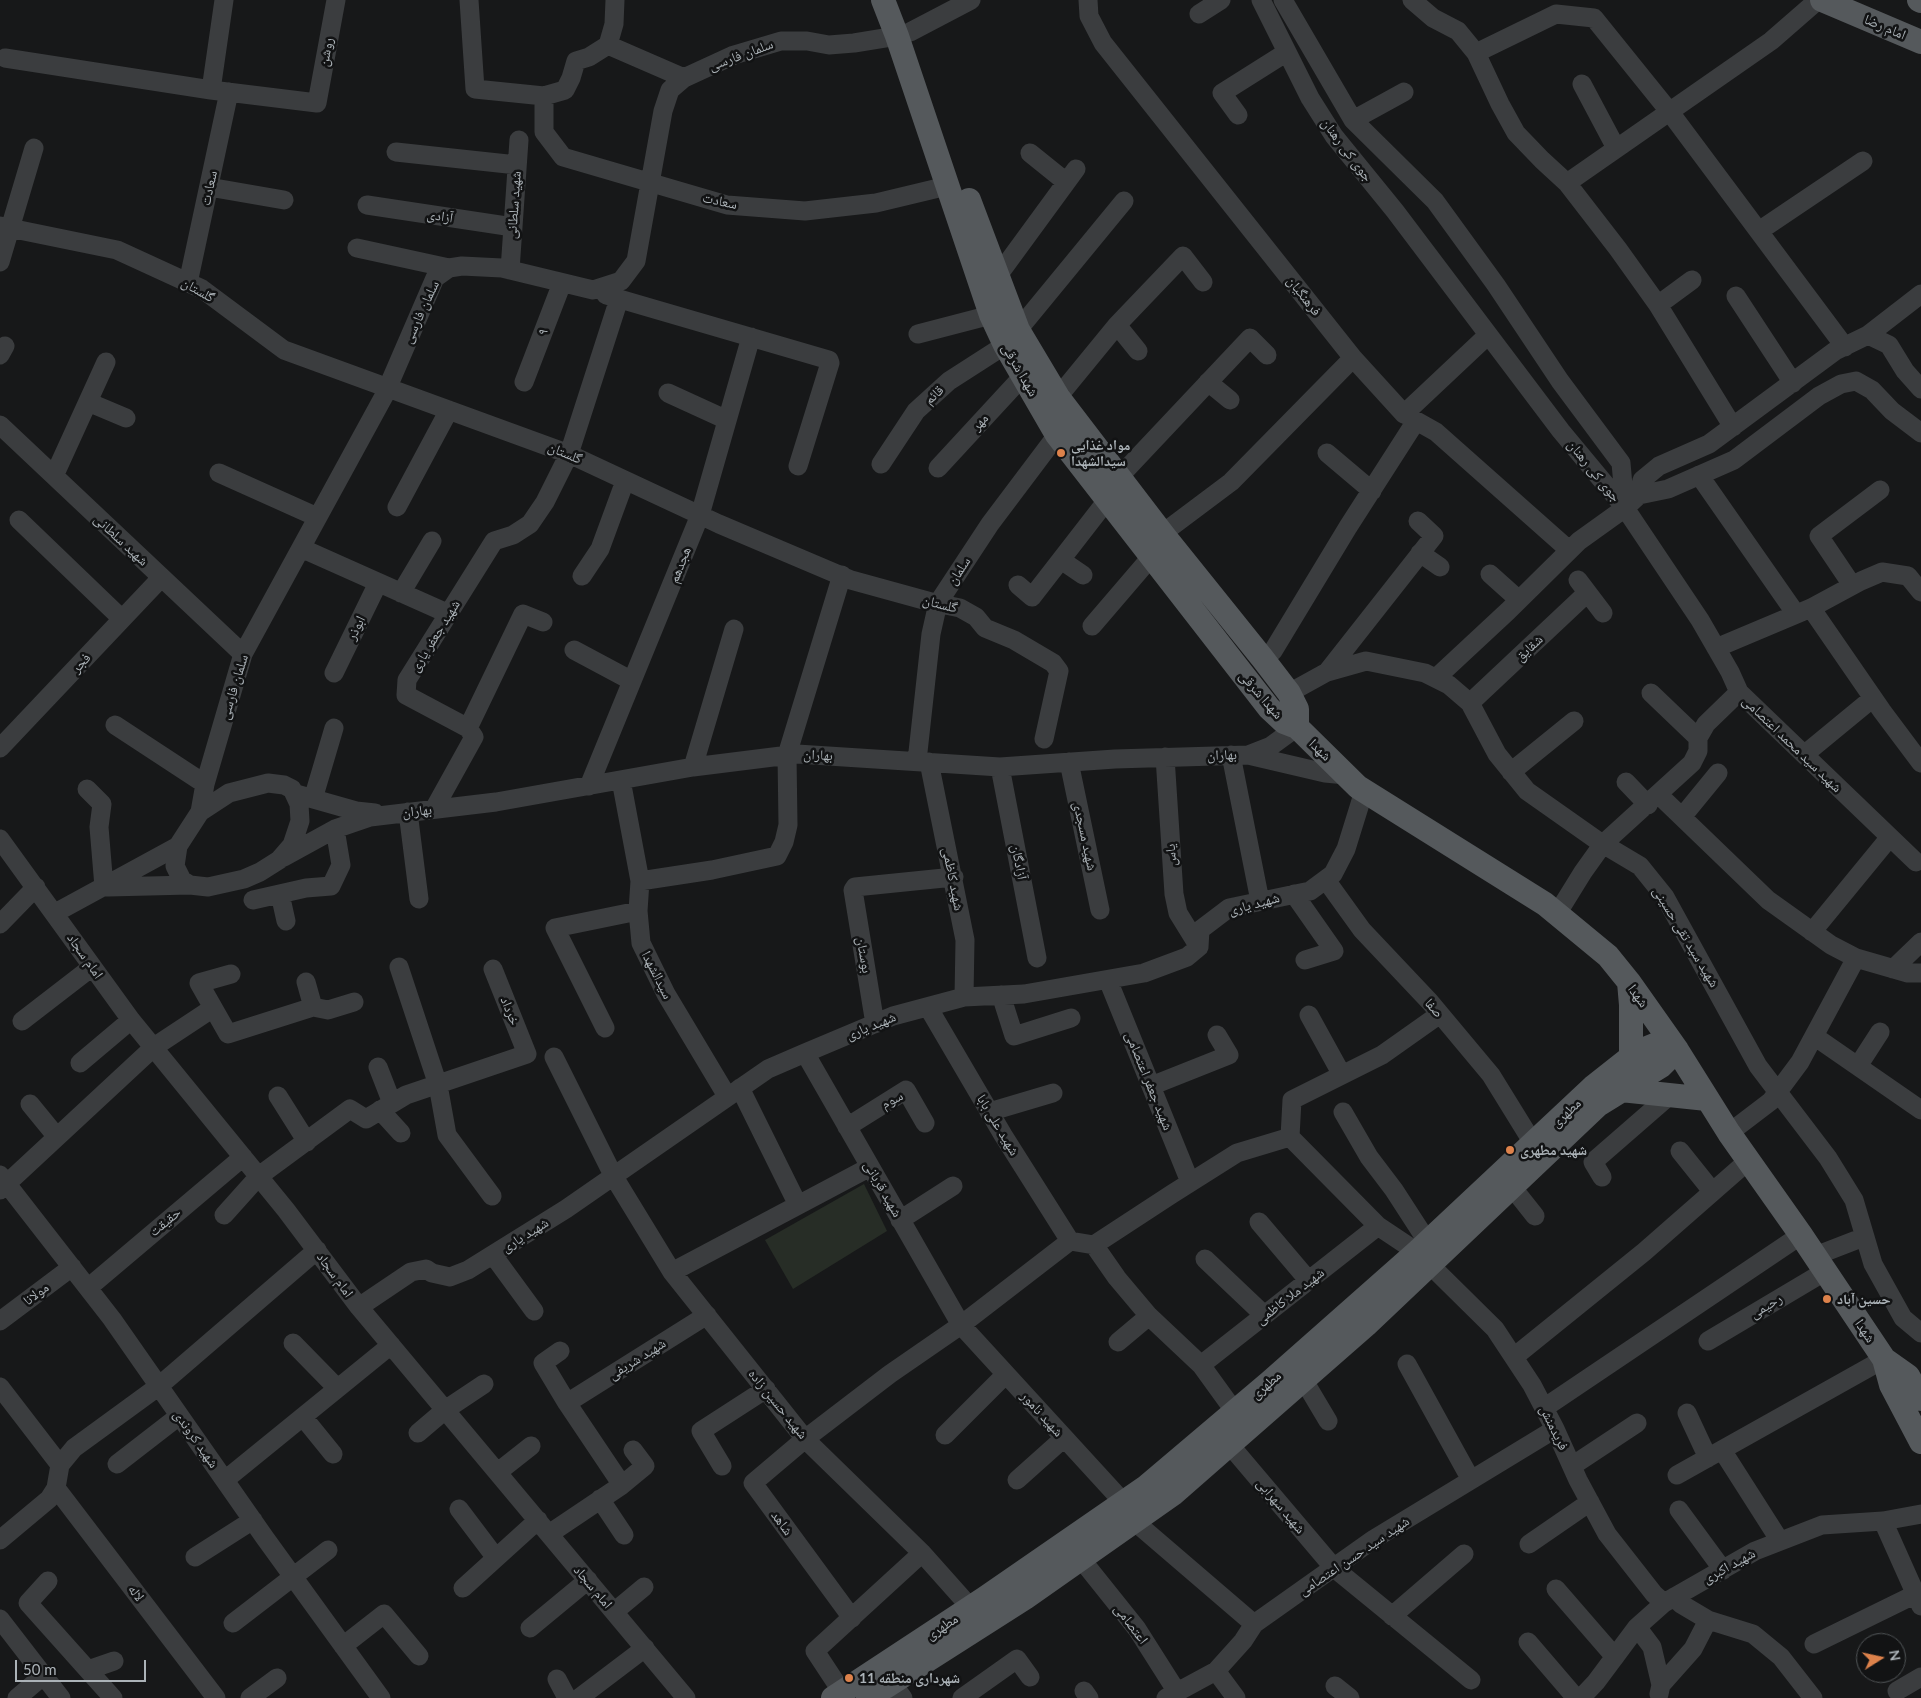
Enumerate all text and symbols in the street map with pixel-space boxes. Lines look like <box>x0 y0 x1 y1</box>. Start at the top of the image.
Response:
street label: امام رضا <box>1862 11 1908 43</box>
street label: روشن <box>315 36 337 68</box>
street label: سلمان فارسی <box>706 36 776 74</box>
street label: جوی کی رهنان <box>1318 115 1376 185</box>
street label: سعادت <box>197 169 221 207</box>
street label: شهید سلطانی <box>503 170 525 240</box>
street label: سعادت <box>701 189 739 213</box>
street label: آزادی <box>426 206 454 226</box>
street label: فرهنگیان <box>1283 273 1325 319</box>
street label: گلستان <box>179 274 217 306</box>
street label: سلمان فارسی <box>399 278 443 346</box>
street label: ۹ <box>534 326 552 338</box>
street label: شهدا شرقی <box>998 340 1042 400</box>
street label: قائم <box>921 382 947 408</box>
street label: مهر <box>968 410 992 434</box>
place label: مواد غذایی سیدالشهدا <box>1071 437 1130 470</box>
street label: جوی کی رهنان <box>1564 437 1624 505</box>
street label: گلستان <box>545 438 585 468</box>
marker: مواد غذایی سیدالشهدا <box>1055 447 1067 459</box>
street label: شهید سلطانی <box>90 511 152 569</box>
street label: هجدهم <box>665 544 695 586</box>
street label: سلمان <box>944 554 974 588</box>
street label: گلستان <box>921 592 959 616</box>
street label: شهید جعفر یاری <box>406 597 464 675</box>
street label: ابوذر <box>343 613 369 643</box>
street label: شقایق <box>1512 631 1546 665</box>
street label: فجر <box>68 650 94 676</box>
street label: سلمان فارسی <box>216 652 252 722</box>
street label: شهدا شرقی <box>1235 667 1287 723</box>
street label: شهید سید محمد اعتصامی <box>1739 692 1845 796</box>
street label: شهدا <box>1305 735 1335 765</box>
street label: بهاران <box>803 746 833 764</box>
street label: بهاران <box>1207 746 1237 764</box>
street label: شهید مسجدی <box>1069 800 1101 872</box>
street label: بهاران <box>401 801 433 821</box>
street label: آزادگان <box>1007 843 1031 881</box>
street label: یاس <box>1162 843 1180 867</box>
street label: شهید کاظمی <box>939 846 967 912</box>
street label: شهید سید تقی حسینی <box>1649 884 1723 990</box>
street label: شهید یاری <box>1227 889 1281 919</box>
street label: امام سجاد <box>63 930 107 982</box>
street label: بوستان <box>853 936 875 974</box>
street label: سیدالشهدا <box>638 948 676 1002</box>
street label: شهدا <box>1624 981 1652 1011</box>
street label: خرداد <box>497 994 523 1028</box>
street label: صفا <box>1421 995 1447 1021</box>
street label: شهید یاری <box>844 1008 898 1044</box>
street label: شهید جعفر اعتصامی <box>1122 1029 1176 1133</box>
street label: سوم <box>878 1087 906 1113</box>
street label: شهید علی بابا <box>973 1091 1023 1159</box>
street label: مطهری <box>1548 1095 1584 1131</box>
place label: شهید مطهری <box>1520 1142 1587 1158</box>
marker: شهید مطهری <box>1504 1144 1516 1156</box>
street label: شهید قربانی <box>860 1158 906 1220</box>
street label: حقیقت <box>146 1204 184 1240</box>
street label: شهید یاری <box>498 1214 552 1256</box>
street label: امام سجاد <box>313 1249 357 1301</box>
street label: شهید ملا کاظمی <box>1252 1264 1328 1328</box>
street label: مولانا <box>20 1279 52 1309</box>
street label: رحیمی <box>1747 1290 1785 1322</box>
place label: حسین آباد <box>1837 1291 1891 1307</box>
marker: حسین آباد <box>1821 1293 1833 1305</box>
street label: شهدا <box>1851 1316 1879 1346</box>
street label: شهید شریفی <box>605 1335 669 1383</box>
street label: شهید حسین زاده <box>745 1366 811 1442</box>
street label: مطهری <box>1247 1367 1285 1403</box>
street label: شهید نامور <box>1017 1388 1067 1440</box>
street label: فریدمنش <box>1536 1403 1572 1453</box>
street label: شهید کروندی <box>170 1407 222 1471</box>
street label: شهید سهرابی <box>1253 1475 1309 1537</box>
street label: شاهد <box>767 1507 797 1539</box>
street label: شهید سید حسن اعتصامی <box>1295 1513 1413 1599</box>
street label: شهید اکبری <box>1700 1545 1758 1587</box>
street label: امام سجاد <box>570 1562 616 1612</box>
street label: لاله <box>124 1581 148 1605</box>
street label: اعتصامی <box>1110 1601 1152 1647</box>
street label: مطهری <box>923 1610 961 1644</box>
north arrow <box>1856 1633 1906 1683</box>
text: N <box>1886 1649 1905 1662</box>
scale bar <box>18 1650 149 1682</box>
text: 50 m <box>23 1660 57 1678</box>
place label: شهرداری منطقه 11 <box>859 1670 960 1686</box>
marker: شهرداری منطقه 11 <box>843 1672 855 1684</box>

